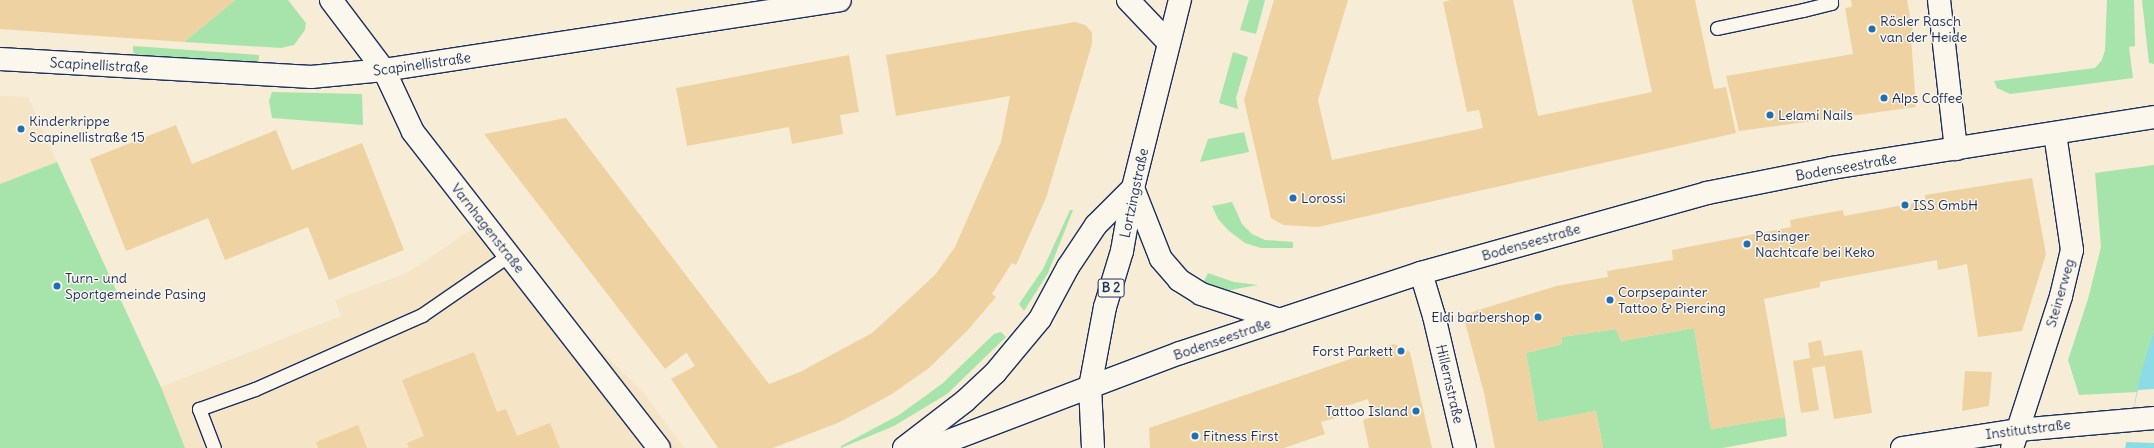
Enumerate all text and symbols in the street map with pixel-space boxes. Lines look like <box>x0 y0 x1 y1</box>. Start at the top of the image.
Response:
place label: Rösler Rasch van der Heide <box>1880 13 1967 46</box>
marker: Rösler Rasch van der Heide <box>1867 24 1877 34</box>
street label: Scapinellistraße <box>372 49 472 79</box>
street label: Scapinellistraße <box>49 54 149 76</box>
place label: Alps Coffee <box>1892 90 1963 106</box>
marker: Alps Coffee <box>1879 93 1889 103</box>
place label: Lelami Nails <box>1778 107 1853 123</box>
marker: Lelami Nails <box>1765 110 1775 120</box>
place label: Kinderkrippe Scapinellistraße 15 <box>29 113 145 146</box>
marker: Kinderkrippe Scapinellistraße 15 <box>16 124 26 134</box>
street label: Lortzingstraße <box>1116 147 1152 239</box>
street label: Bodenseestraße <box>1794 150 1898 184</box>
street label: Varnhagenstraße <box>448 180 528 276</box>
place label: Lorossi <box>1301 190 1346 206</box>
marker: Lorossi <box>1288 193 1298 203</box>
place label: ISS GmbH <box>1913 197 1978 213</box>
marker: ISS GmbH <box>1900 200 1910 210</box>
street label: Bodenseestraße <box>1480 220 1582 264</box>
place label: Pasinger Nachtcafe bei Keko <box>1755 228 1875 260</box>
marker: Pasinger Nachtcafe bei Keko <box>1742 239 1752 249</box>
street label: Steinerweg <box>2042 257 2078 329</box>
place label: Turn- und Sportgemeinde Pasing <box>65 270 206 302</box>
road number: B 2 <box>1097 277 1125 299</box>
marker: Turn- und Sportgemeinde Pasing <box>52 281 62 291</box>
place label: Corpsepainter Tattoo & Piercing <box>1618 284 1726 316</box>
marker: Corpsepainter Tattoo & Piercing <box>1605 295 1615 305</box>
place label: Eldi barbershop <box>1431 309 1530 325</box>
marker: Eldi barbershop <box>1533 312 1543 322</box>
street label: Bodenseestraße <box>1171 314 1273 364</box>
place label: Forst Parkett <box>1312 343 1393 359</box>
street label: Hillernstraße <box>1433 343 1467 425</box>
marker: Forst Parkett <box>1396 346 1406 356</box>
place label: Tattoo Island <box>1325 403 1408 419</box>
marker: Tattoo Island <box>1411 406 1421 416</box>
street label: Institutstraße <box>1984 415 2072 443</box>
place label: Fitness First <box>1203 428 1278 444</box>
marker: Fitness First <box>1190 431 1200 441</box>

